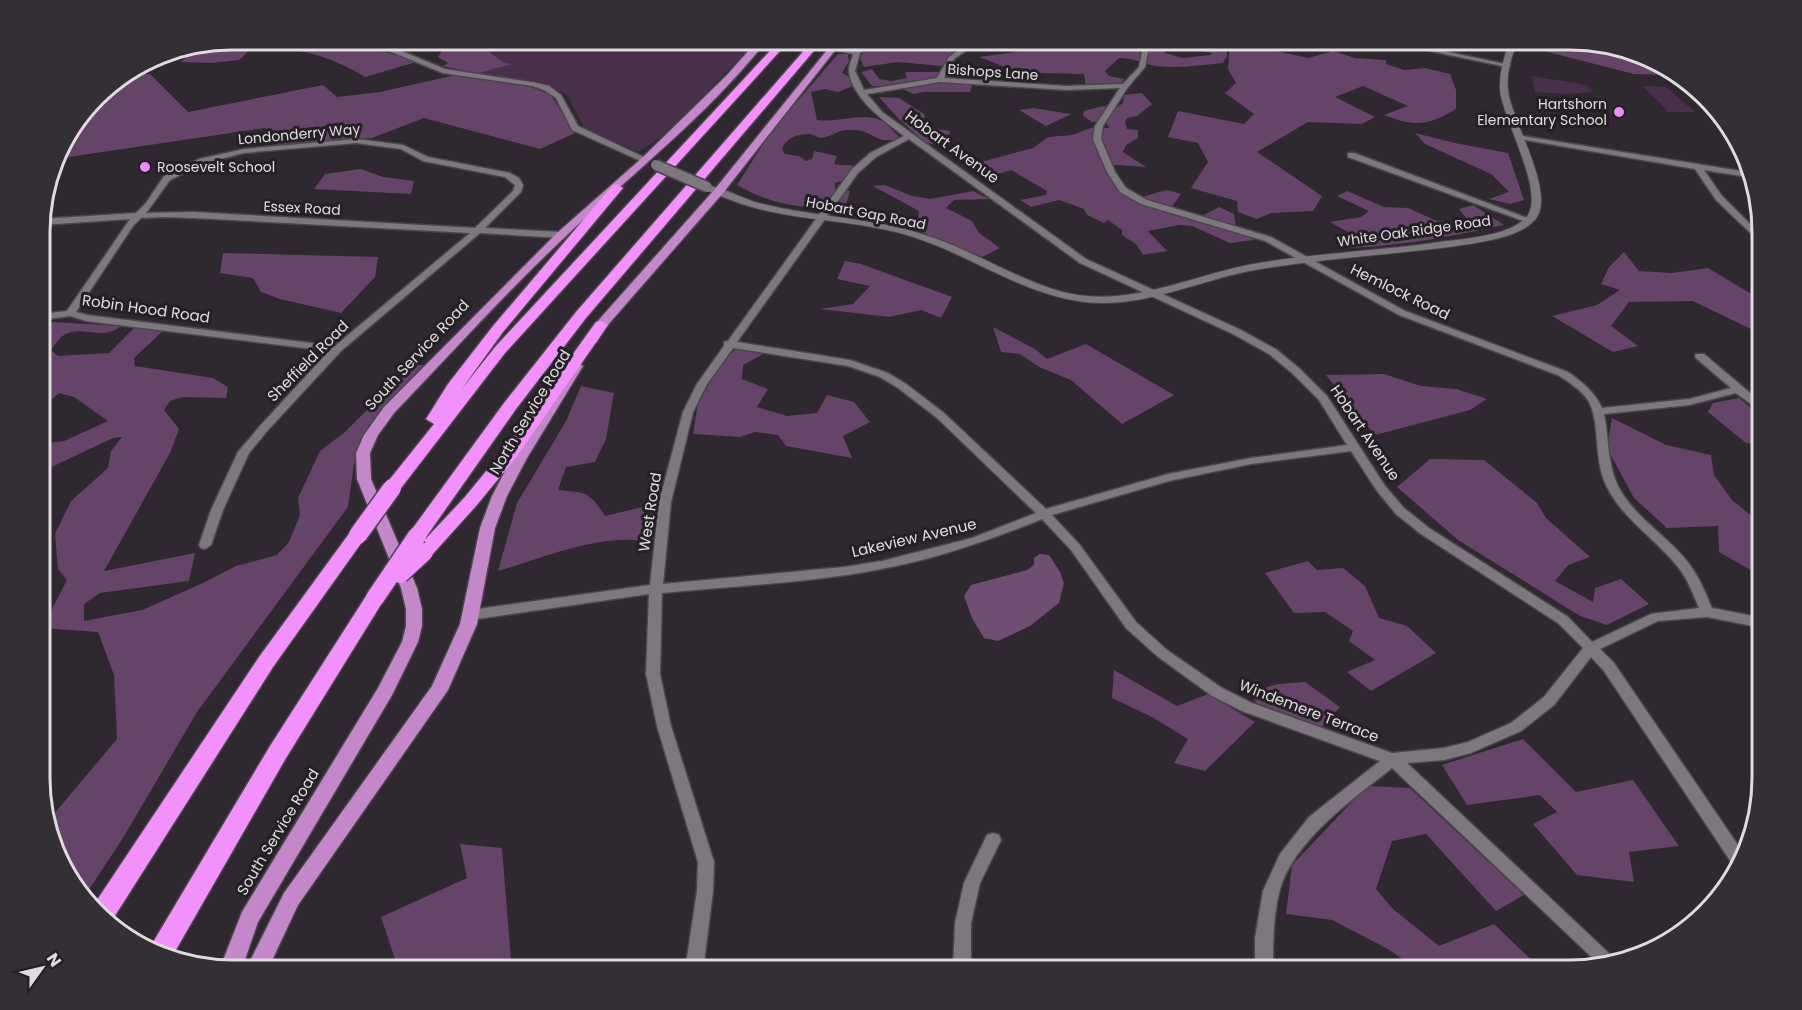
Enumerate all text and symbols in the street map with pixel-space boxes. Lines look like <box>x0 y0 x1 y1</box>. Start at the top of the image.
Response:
street label: Bishops Lane <box>947 59 1039 85</box>
place label: Hartshorn Elementary School <box>1477 94 1607 130</box>
street label: Hobart Avenue <box>901 105 1004 188</box>
marker: Hartshorn Elementary School <box>1612 105 1626 119</box>
street label: Londonderry Way <box>237 119 361 149</box>
place label: Roosevelt School <box>157 157 275 177</box>
marker: Roosevelt School <box>138 160 152 174</box>
street label: Hobart Gap Road <box>804 192 928 234</box>
street label: Essex Road <box>263 196 341 220</box>
street label: White Oak Ridge Road <box>1336 210 1492 252</box>
street label: Hemlock Road <box>1347 258 1453 325</box>
street label: Robin Hood Road <box>81 289 211 328</box>
street label: South Service Road <box>360 295 474 415</box>
street label: Sheffield Road <box>262 315 353 406</box>
street label: North Service Road <box>484 345 575 478</box>
street label: Hobart Avenue <box>1325 381 1405 485</box>
street label: West Road <box>633 471 666 553</box>
street label: Lakeview Avenue <box>849 513 978 562</box>
street label: Windemere Terrace <box>1236 674 1382 747</box>
street label: South Service Road <box>231 764 324 899</box>
north arrow <box>12 938 72 998</box>
text: N <box>41 948 67 971</box>

